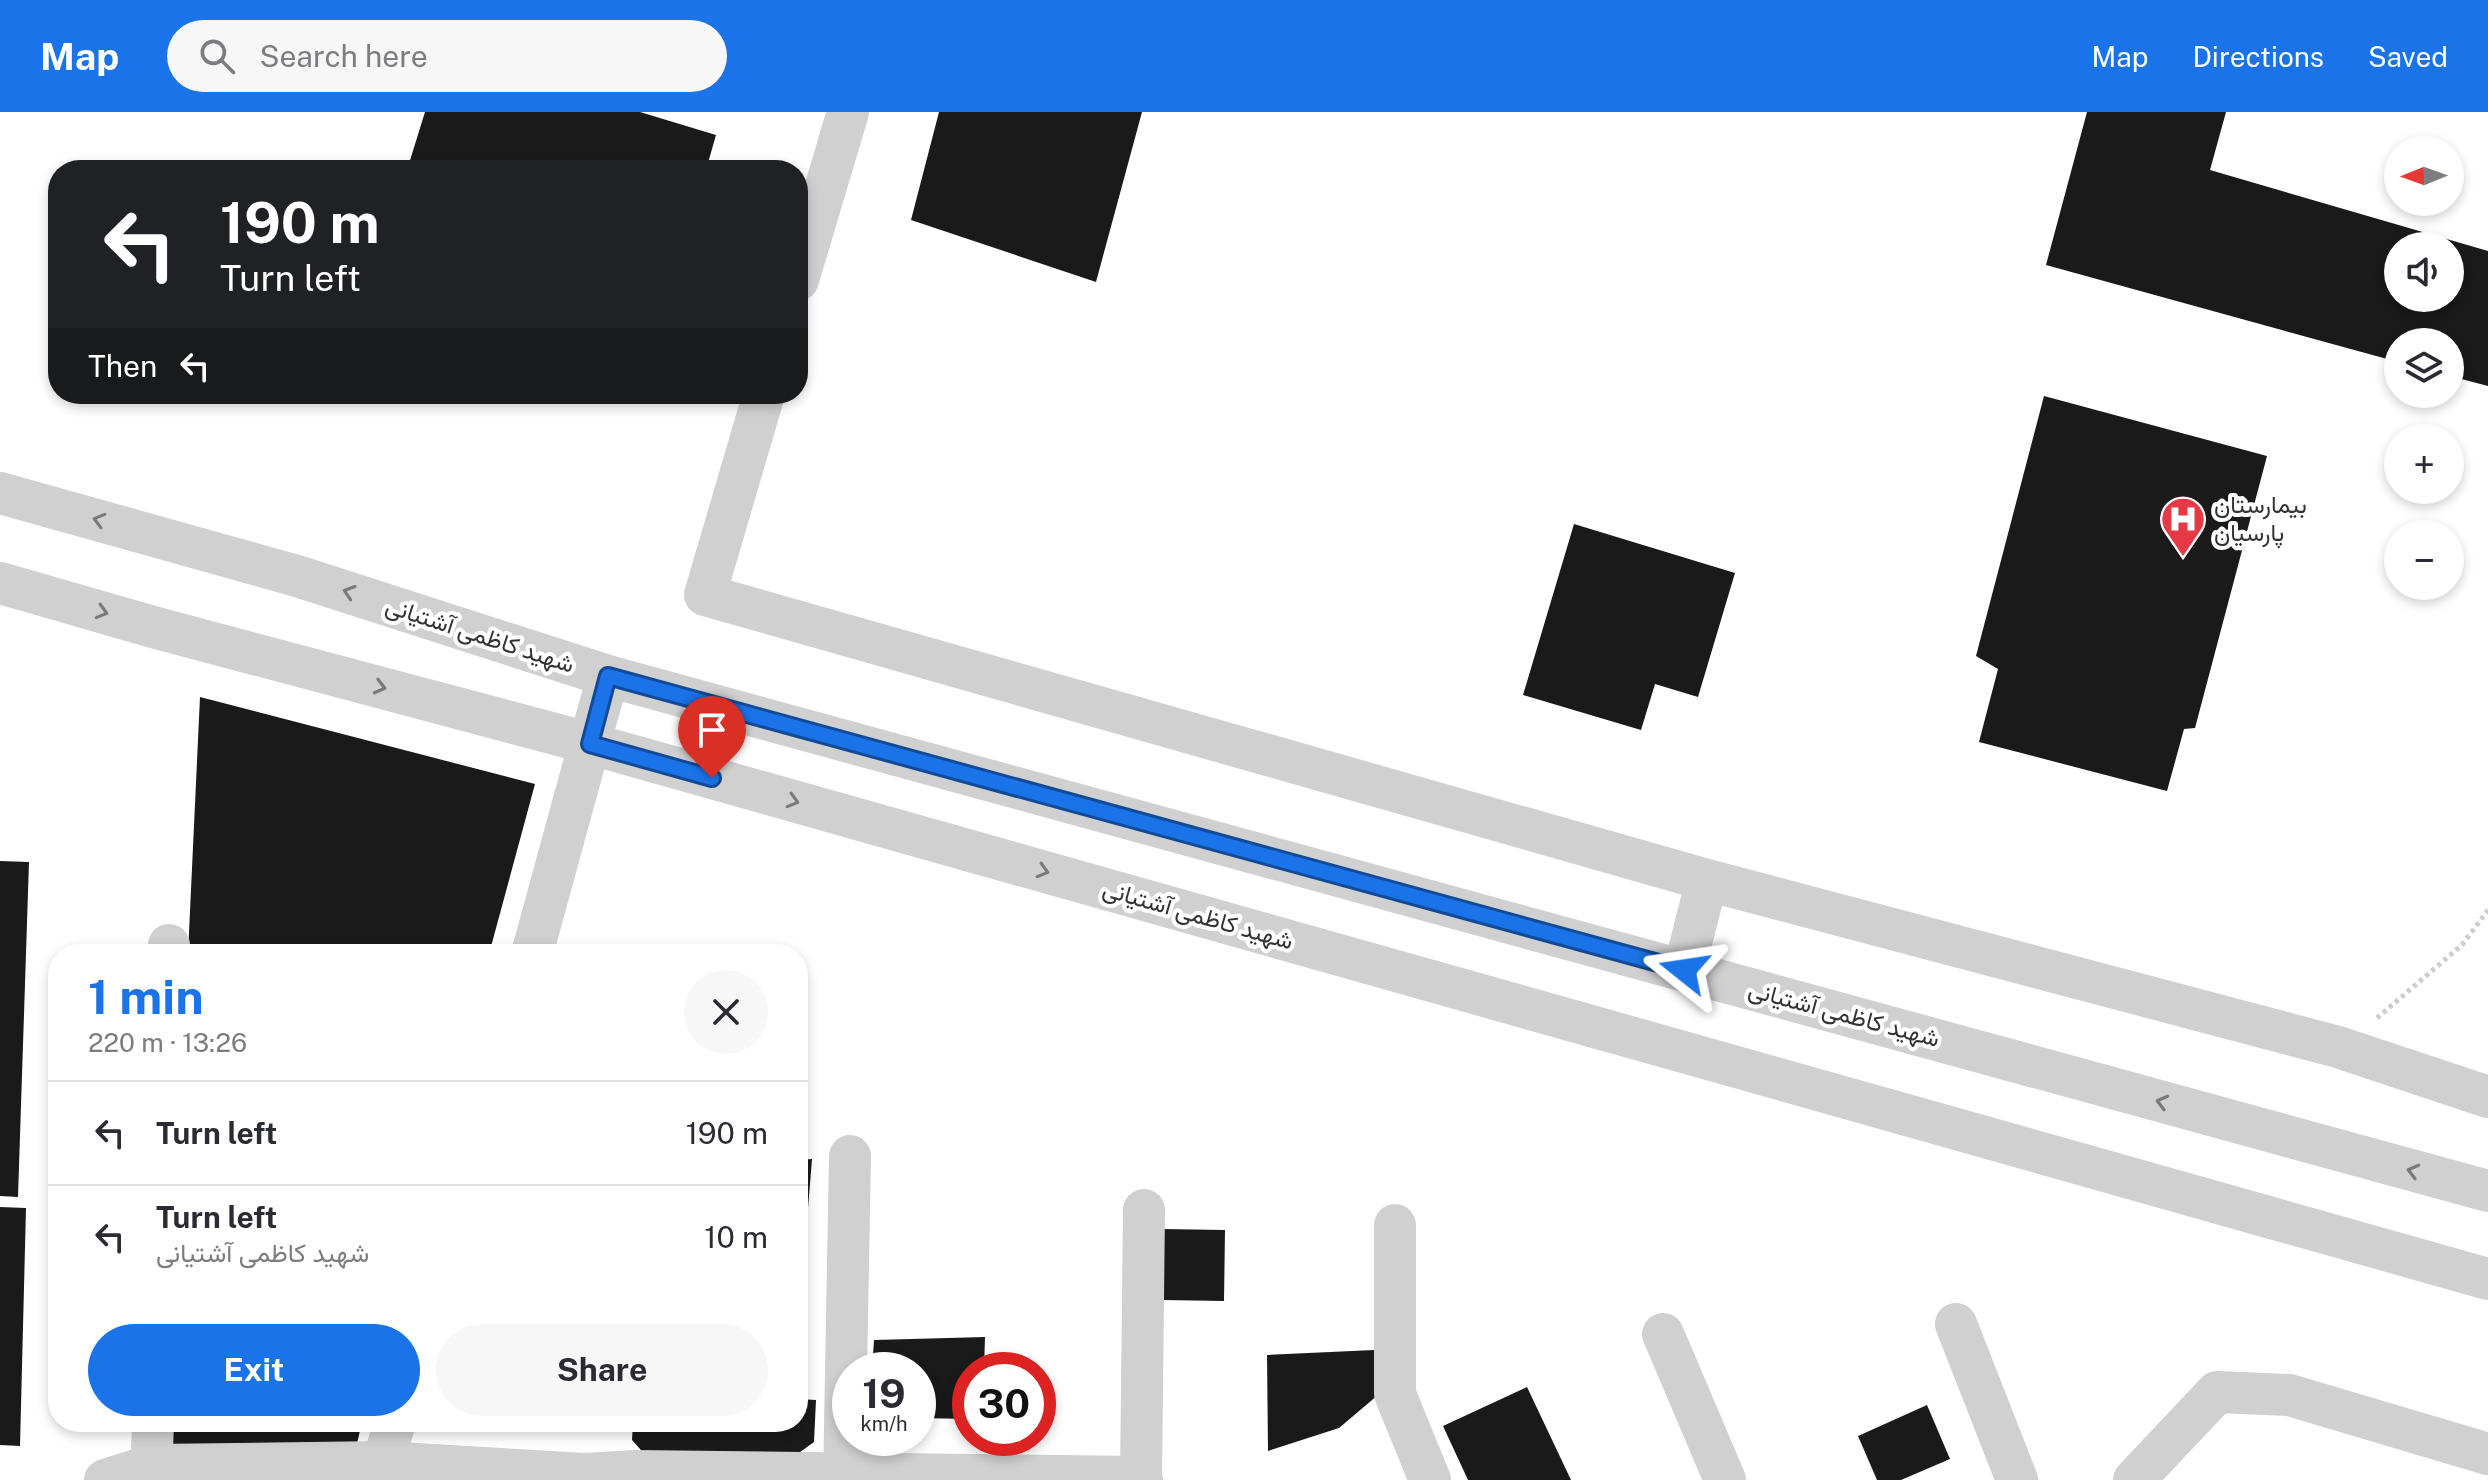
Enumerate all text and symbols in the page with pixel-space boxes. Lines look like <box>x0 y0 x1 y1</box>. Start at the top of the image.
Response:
search box <box>167 20 727 92</box>
text: Map <box>40 34 119 79</box>
icon: search <box>195 34 239 78</box>
text: Search here <box>259 38 428 74</box>
text: Map <box>2092 40 2148 73</box>
text: Directions <box>2192 40 2324 73</box>
text: Saved <box>2368 40 2448 73</box>
north arrow <box>2384 136 2464 216</box>
map controls <box>2384 136 2464 600</box>
text: 190 m <box>220 190 380 256</box>
icon: left <box>88 192 192 296</box>
button: sound <box>2384 232 2464 312</box>
text: Turn left <box>220 257 361 299</box>
button: layers <box>2384 328 2464 408</box>
icon: left <box>173 344 217 388</box>
text: Then <box>88 348 157 384</box>
button: + <box>2384 424 2464 504</box>
place label: بیمارستان پارسیان <box>2214 490 2307 549</box>
hospital icon: بیمارستان پارسیان <box>2159 495 2207 558</box>
one-way arrow <box>92 513 106 530</box>
button: − <box>2384 520 2464 600</box>
one-way arrow <box>342 586 356 602</box>
street label: شهید کاظمی آشتیانی <box>382 590 578 680</box>
one-way arrow <box>94 603 108 619</box>
one-way arrow <box>372 678 386 695</box>
pin <box>678 696 746 778</box>
icon: arrive <box>690 708 734 752</box>
one-way arrow <box>785 792 799 808</box>
one-way arrow <box>1035 862 1049 879</box>
street label: شهید کاظمی آشتیانی <box>1099 873 1297 957</box>
position arrow <box>1642 928 1726 1012</box>
text: 1 min <box>88 968 204 1025</box>
button: close <box>684 970 768 1054</box>
street label: شهید کاظمی آشتیانی <box>1745 974 1943 1054</box>
text: 220 m · 13:26 <box>88 1027 247 1058</box>
one-way arrow <box>2156 1094 2170 1111</box>
icon: left <box>88 1111 132 1155</box>
text: Turn left <box>156 1115 277 1151</box>
text: 190 m <box>686 1115 768 1151</box>
one-way arrow <box>2406 1163 2420 1180</box>
text: Turn left <box>156 1199 277 1235</box>
icon: left <box>88 1215 132 1259</box>
text: 10 m <box>704 1219 768 1255</box>
text: شهید کاظمی آشتیانی <box>156 1237 369 1268</box>
button: Exit <box>88 1324 420 1416</box>
button: Share <box>436 1324 768 1416</box>
speed limit sign: 30 <box>952 1352 1056 1456</box>
text: 19 <box>862 1370 906 1417</box>
text: km/h <box>860 1412 908 1436</box>

